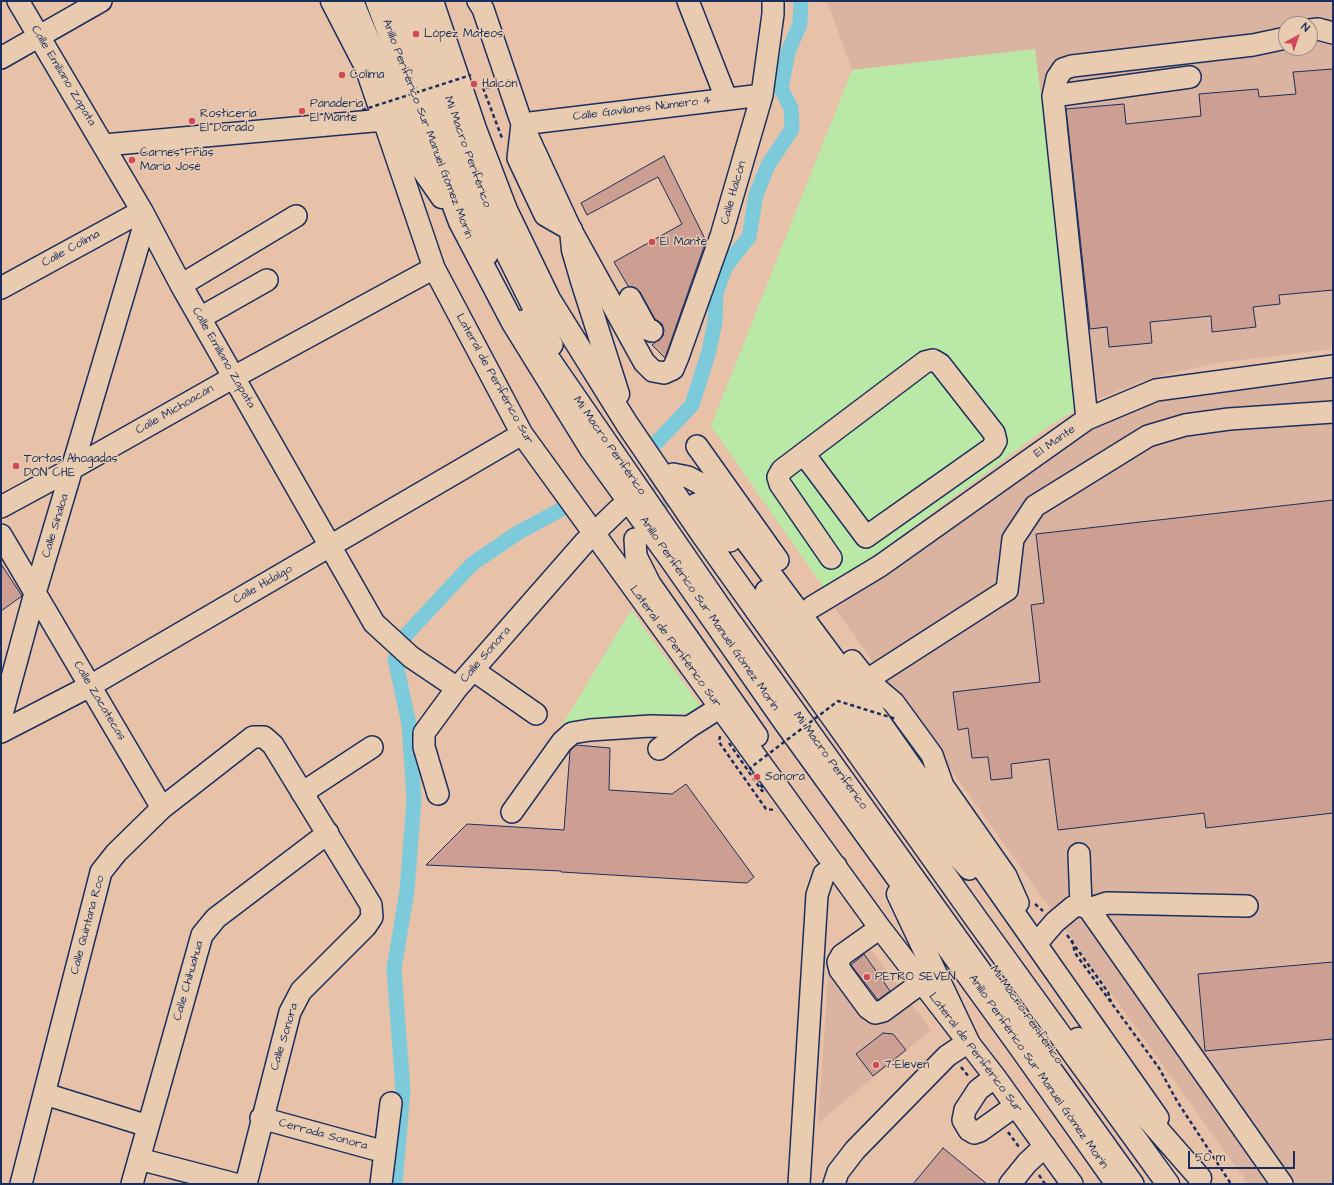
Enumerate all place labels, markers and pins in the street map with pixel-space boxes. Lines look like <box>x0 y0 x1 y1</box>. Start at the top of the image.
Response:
place label: López Mateos <box>424 27 503 41</box>
marker: López Mateos <box>411 29 421 39</box>
place label: Colima <box>350 68 384 82</box>
marker: Colima <box>337 70 347 80</box>
place label: Halcón <box>482 77 518 91</box>
marker: Halcón <box>469 79 479 89</box>
place label: Panadería El Mante <box>310 97 363 125</box>
marker: Panadería El Mante <box>297 106 307 116</box>
place label: Rosticería El Dorado <box>200 107 257 135</box>
marker: Rosticería El Dorado <box>187 116 197 126</box>
place label: Carnes Frías María José <box>140 146 213 174</box>
marker: Carnes Frías María José <box>127 155 137 165</box>
place label: El Mante <box>660 235 707 249</box>
marker: El Mante <box>647 237 657 247</box>
place label: Tortas Ahogadas DON CHE <box>24 452 118 480</box>
marker: Tortas Ahogadas DON CHE <box>11 461 21 471</box>
place label: Sonora <box>765 770 805 784</box>
marker: Sonora <box>752 772 762 782</box>
place label: PETRO SEVEN <box>875 970 956 984</box>
marker: PETRO SEVEN <box>862 972 872 982</box>
place label: 7-Eleven <box>884 1058 929 1072</box>
marker: 7-Eleven <box>871 1060 881 1070</box>

